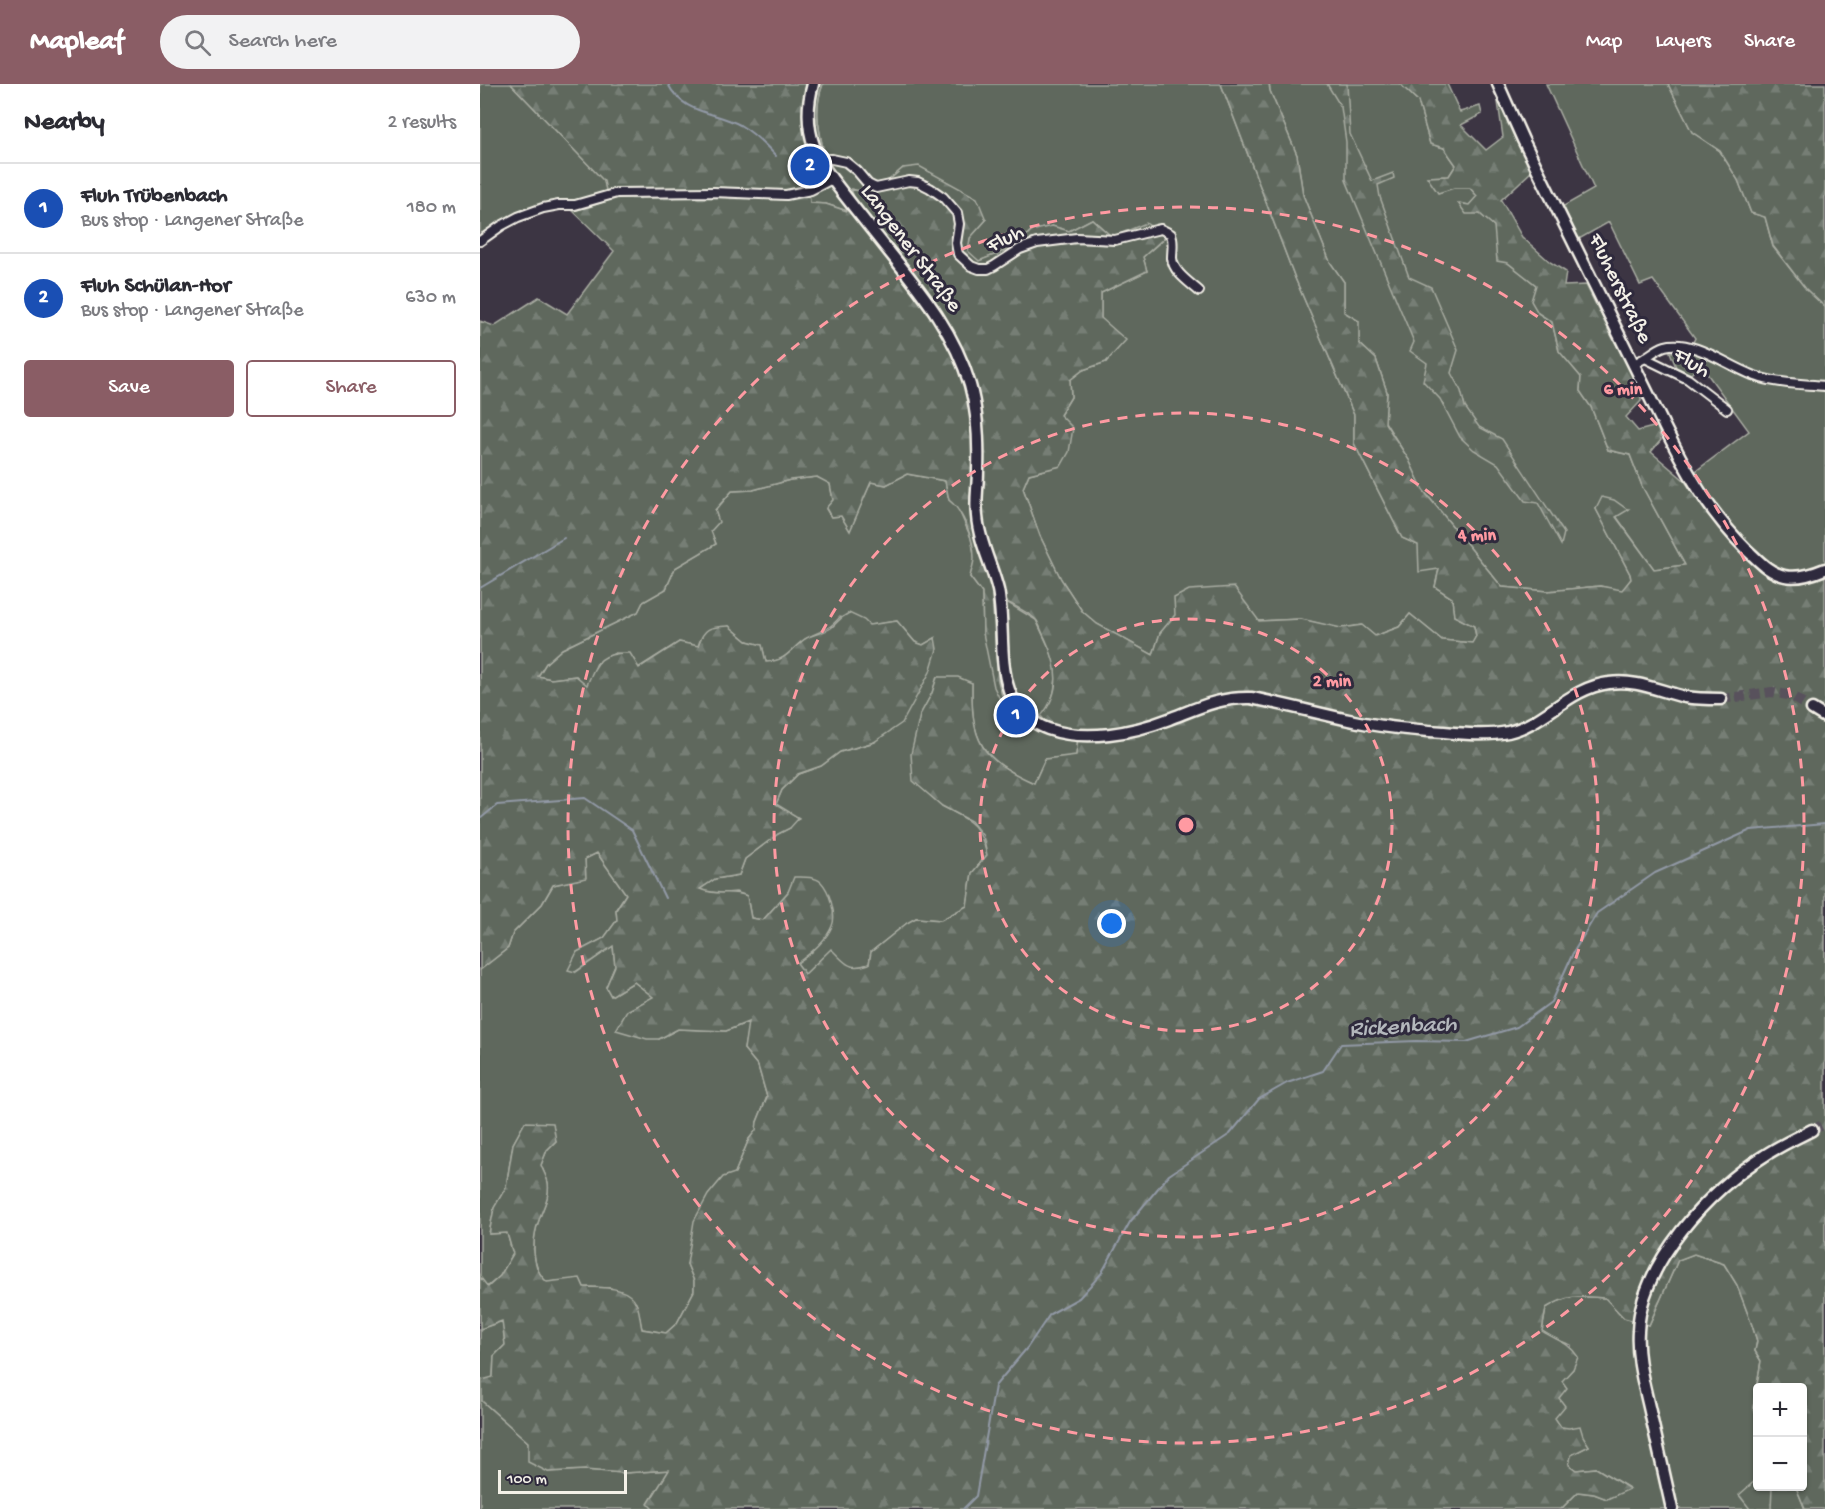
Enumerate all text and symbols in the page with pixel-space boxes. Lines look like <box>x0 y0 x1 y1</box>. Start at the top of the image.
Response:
search box <box>160 15 580 69</box>
text: Mapleaf <box>30 26 124 59</box>
icon: search <box>181 26 214 59</box>
text: Search here <box>229 29 337 55</box>
text: Map <box>1586 30 1622 55</box>
text: Layers <box>1655 30 1711 55</box>
text: Share <box>1744 30 1795 55</box>
text: Nearby <box>24 108 105 139</box>
text: 2 results <box>387 112 456 135</box>
pin: 2 <box>790 144 830 188</box>
street label: Langener Straße <box>853 180 967 319</box>
text: Fluh Trübenbach <box>81 184 228 210</box>
text: 1 <box>39 197 48 220</box>
text: 180 m <box>407 197 456 220</box>
text: Bus stop · Langener Straße <box>81 210 304 233</box>
street label: Fluh <box>982 220 1029 261</box>
street label: Fluherstraße <box>1581 229 1657 349</box>
text: Fluh Schülan-Hor <box>81 274 230 300</box>
text: 2 <box>39 287 48 310</box>
text: 630 m <box>405 287 456 310</box>
text: Bus stop · Langener Straße <box>81 300 304 323</box>
street label: Fluh <box>1667 342 1714 385</box>
button: Save <box>24 360 234 417</box>
button: Share <box>246 360 456 417</box>
text: 6 min <box>1604 380 1643 401</box>
text: 4 min <box>1457 526 1496 547</box>
text: 2 min <box>1313 672 1352 693</box>
pin: 1 <box>996 692 1036 738</box>
centre of rings <box>1176 815 1196 835</box>
your location <box>1097 909 1126 938</box>
water label: Rickenbach <box>1349 1011 1459 1045</box>
map controls <box>1753 1383 1807 1491</box>
button: + <box>1753 1383 1807 1437</box>
button: − <box>1753 1437 1807 1491</box>
scale bar <box>498 1467 627 1494</box>
text: 100 m <box>507 1471 547 1490</box>

